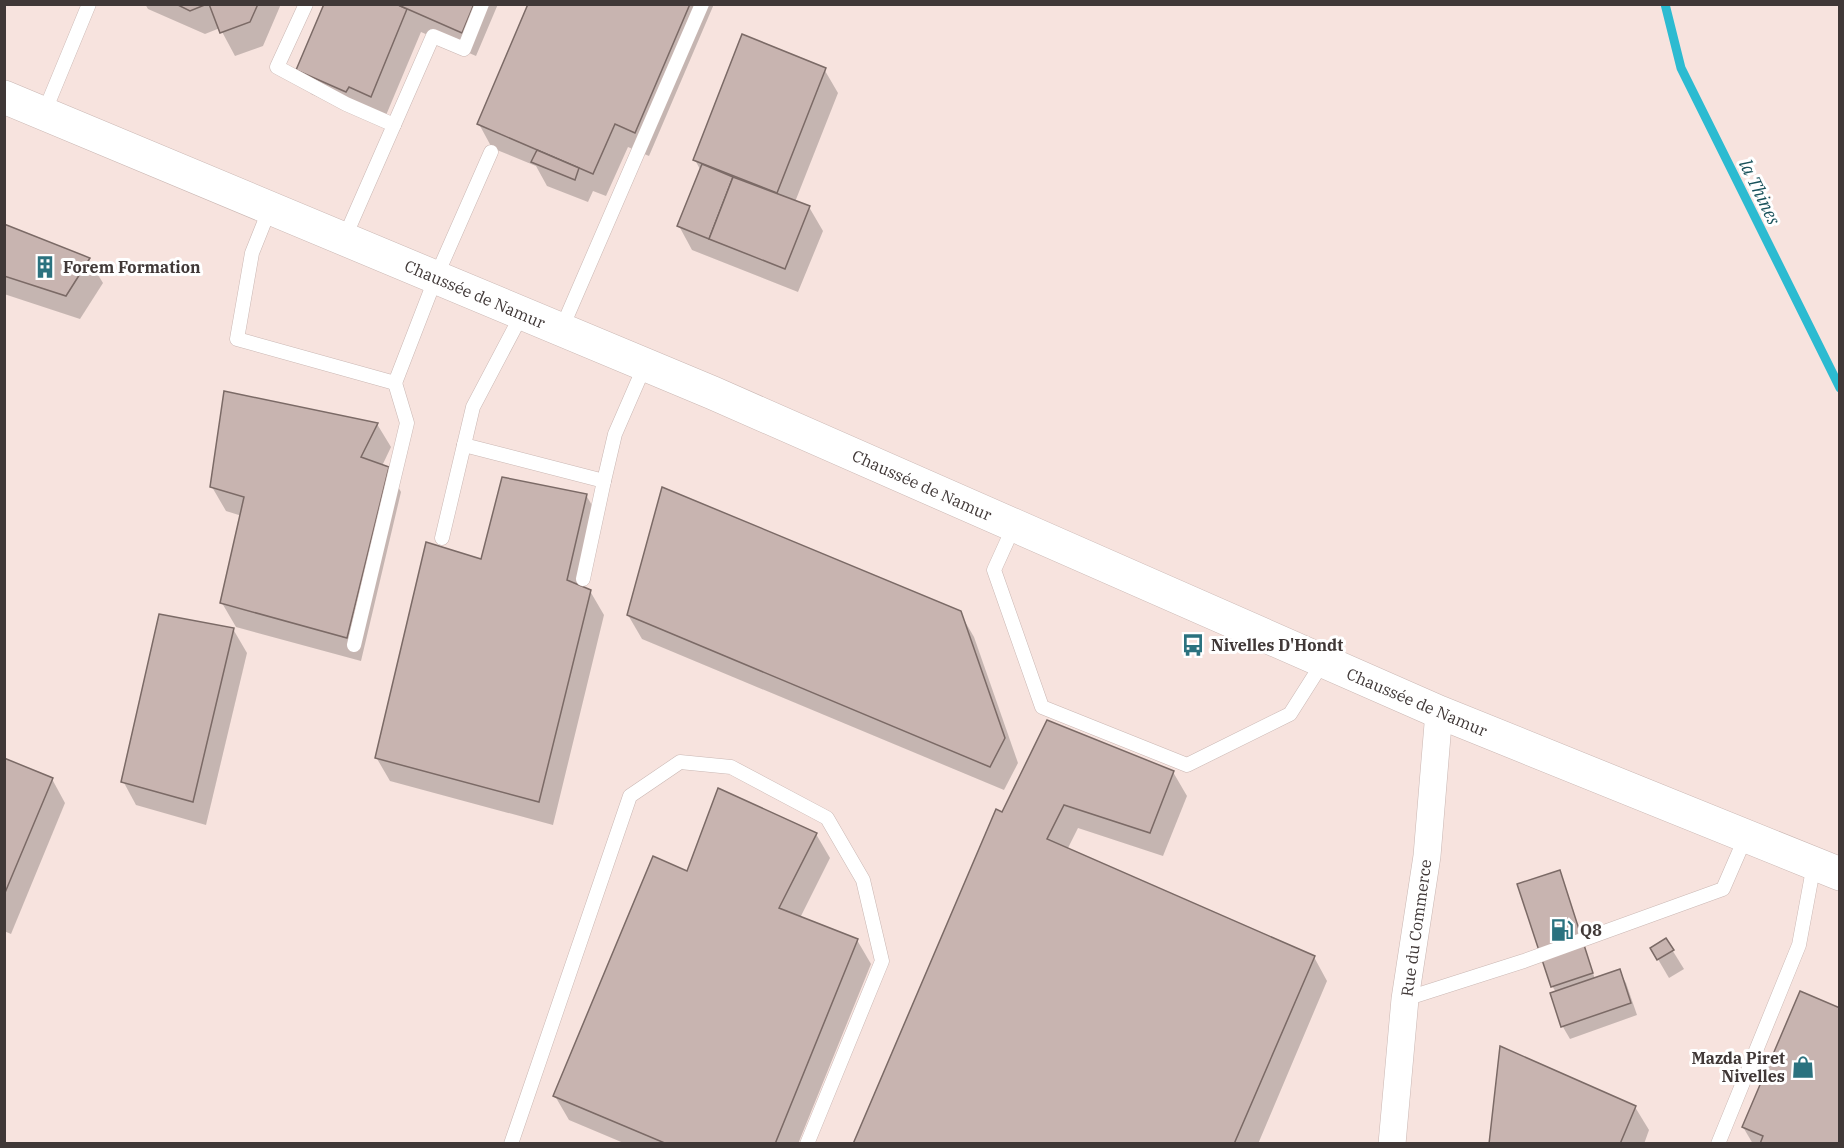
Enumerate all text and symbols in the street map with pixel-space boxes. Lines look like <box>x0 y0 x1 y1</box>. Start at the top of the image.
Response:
water label: la Thines <box>1734 156 1786 229</box>
building icon: Forem Formation <box>32 254 58 280</box>
street label: Chaussée de Namur <box>402 255 548 333</box>
place label: Forem Formation <box>63 257 201 277</box>
street label: Chaussée de Namur <box>849 445 995 525</box>
bus stop icon: Nivelles D'Hondt <box>1180 632 1206 658</box>
place label: Nivelles D'Hondt <box>1211 635 1343 655</box>
street label: Chaussée de Namur <box>1344 663 1490 741</box>
street label: Rue du Commerce <box>1396 858 1436 998</box>
fuel station icon: Q8 <box>1549 917 1575 943</box>
place label: Q8 <box>1580 920 1602 940</box>
place label: Mazda Piret Nivelles <box>1691 1048 1785 1086</box>
shop icon: Mazda Piret Nivelles <box>1790 1054 1816 1080</box>

